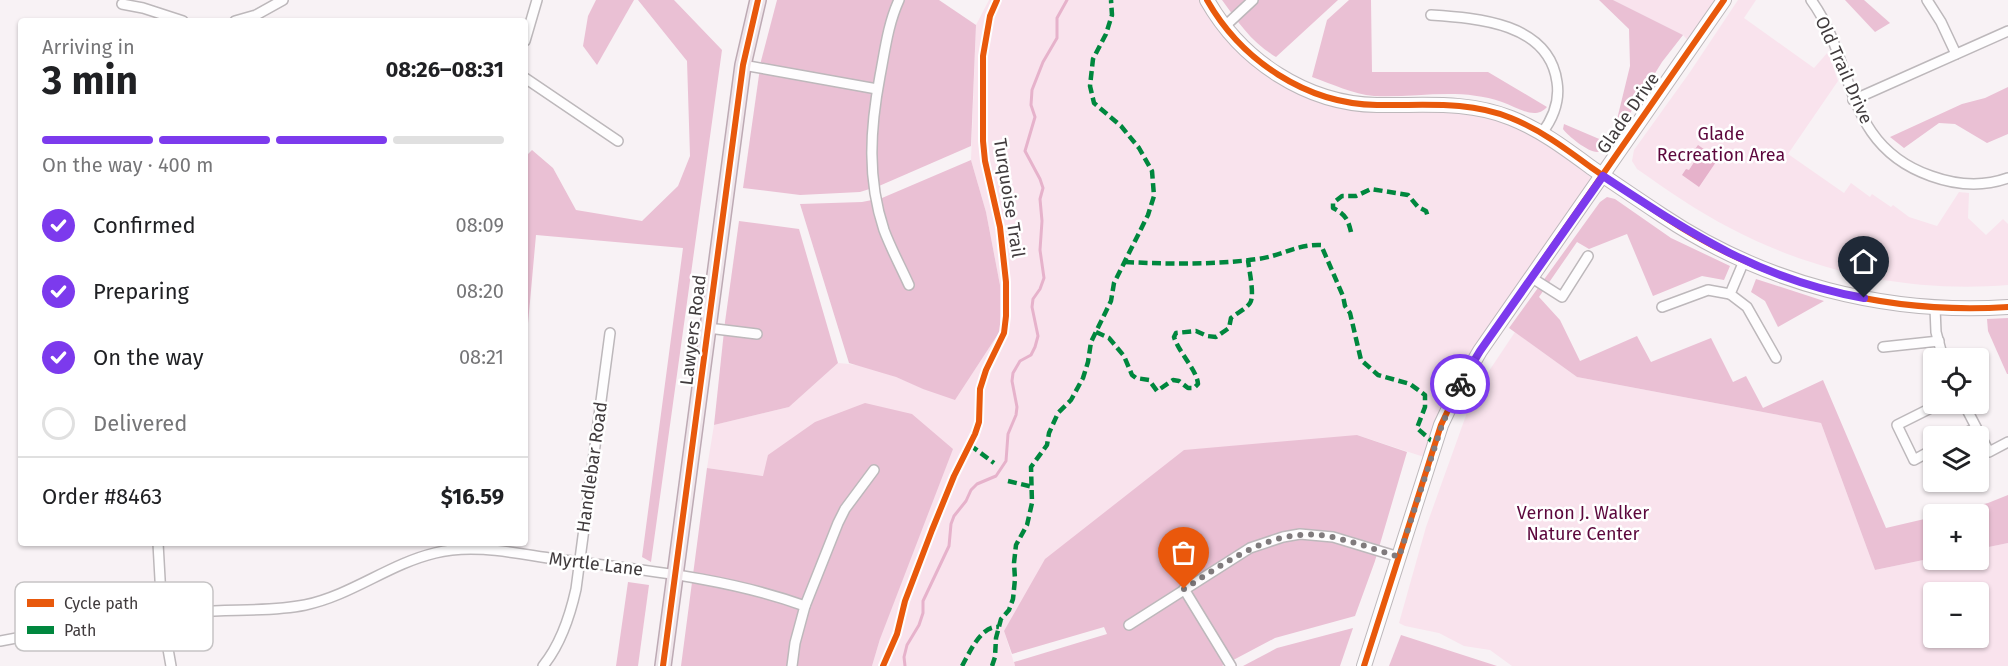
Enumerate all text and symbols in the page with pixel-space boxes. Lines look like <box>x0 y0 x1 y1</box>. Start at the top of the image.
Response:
street label: Old Trail Drive <box>1810 13 1878 127</box>
text: Arriving in <box>42 35 135 59</box>
text: 08:26–08:31 <box>385 56 504 83</box>
text: 3 min <box>42 58 138 104</box>
street label: Glade Drive <box>1592 68 1664 158</box>
park label: Glade Recreation Area <box>1657 123 1785 166</box>
street label: Turquoise Trail <box>989 137 1029 259</box>
text: On the way · 400 m <box>42 153 213 177</box>
icon: check <box>42 209 75 242</box>
text: Confirmed <box>93 212 196 239</box>
text: 08:09 <box>456 213 504 237</box>
pin <box>1838 236 1889 298</box>
icon: home <box>1847 245 1880 278</box>
street label: Lawyers Road <box>675 273 711 387</box>
icon: check <box>42 275 75 308</box>
text: Preparing <box>93 278 189 305</box>
text: 08:20 <box>456 279 504 303</box>
icon: check <box>42 341 75 374</box>
text: On the way <box>93 344 204 371</box>
text: 08:21 <box>459 345 504 369</box>
map controls <box>1923 348 1989 648</box>
button: locate <box>1923 348 1989 414</box>
courier <box>1430 354 1490 414</box>
icon: bike <box>1444 368 1477 401</box>
street label: Handlebar Road <box>572 400 612 534</box>
text: Delivered <box>93 410 188 437</box>
button: layers <box>1923 426 1989 492</box>
text: Order #8463 <box>42 483 162 510</box>
text: $16.59 <box>441 483 504 510</box>
park label: Vernon J. Walker Nature Center <box>1517 502 1649 545</box>
button: + <box>1923 504 1989 570</box>
pin <box>1158 527 1209 589</box>
icon: bag <box>1167 536 1200 569</box>
street label: Myrtle Lane <box>548 547 644 581</box>
legend <box>15 582 213 651</box>
button: − <box>1923 582 1989 648</box>
text: Cycle path <box>64 594 138 613</box>
text: Path <box>64 621 96 640</box>

